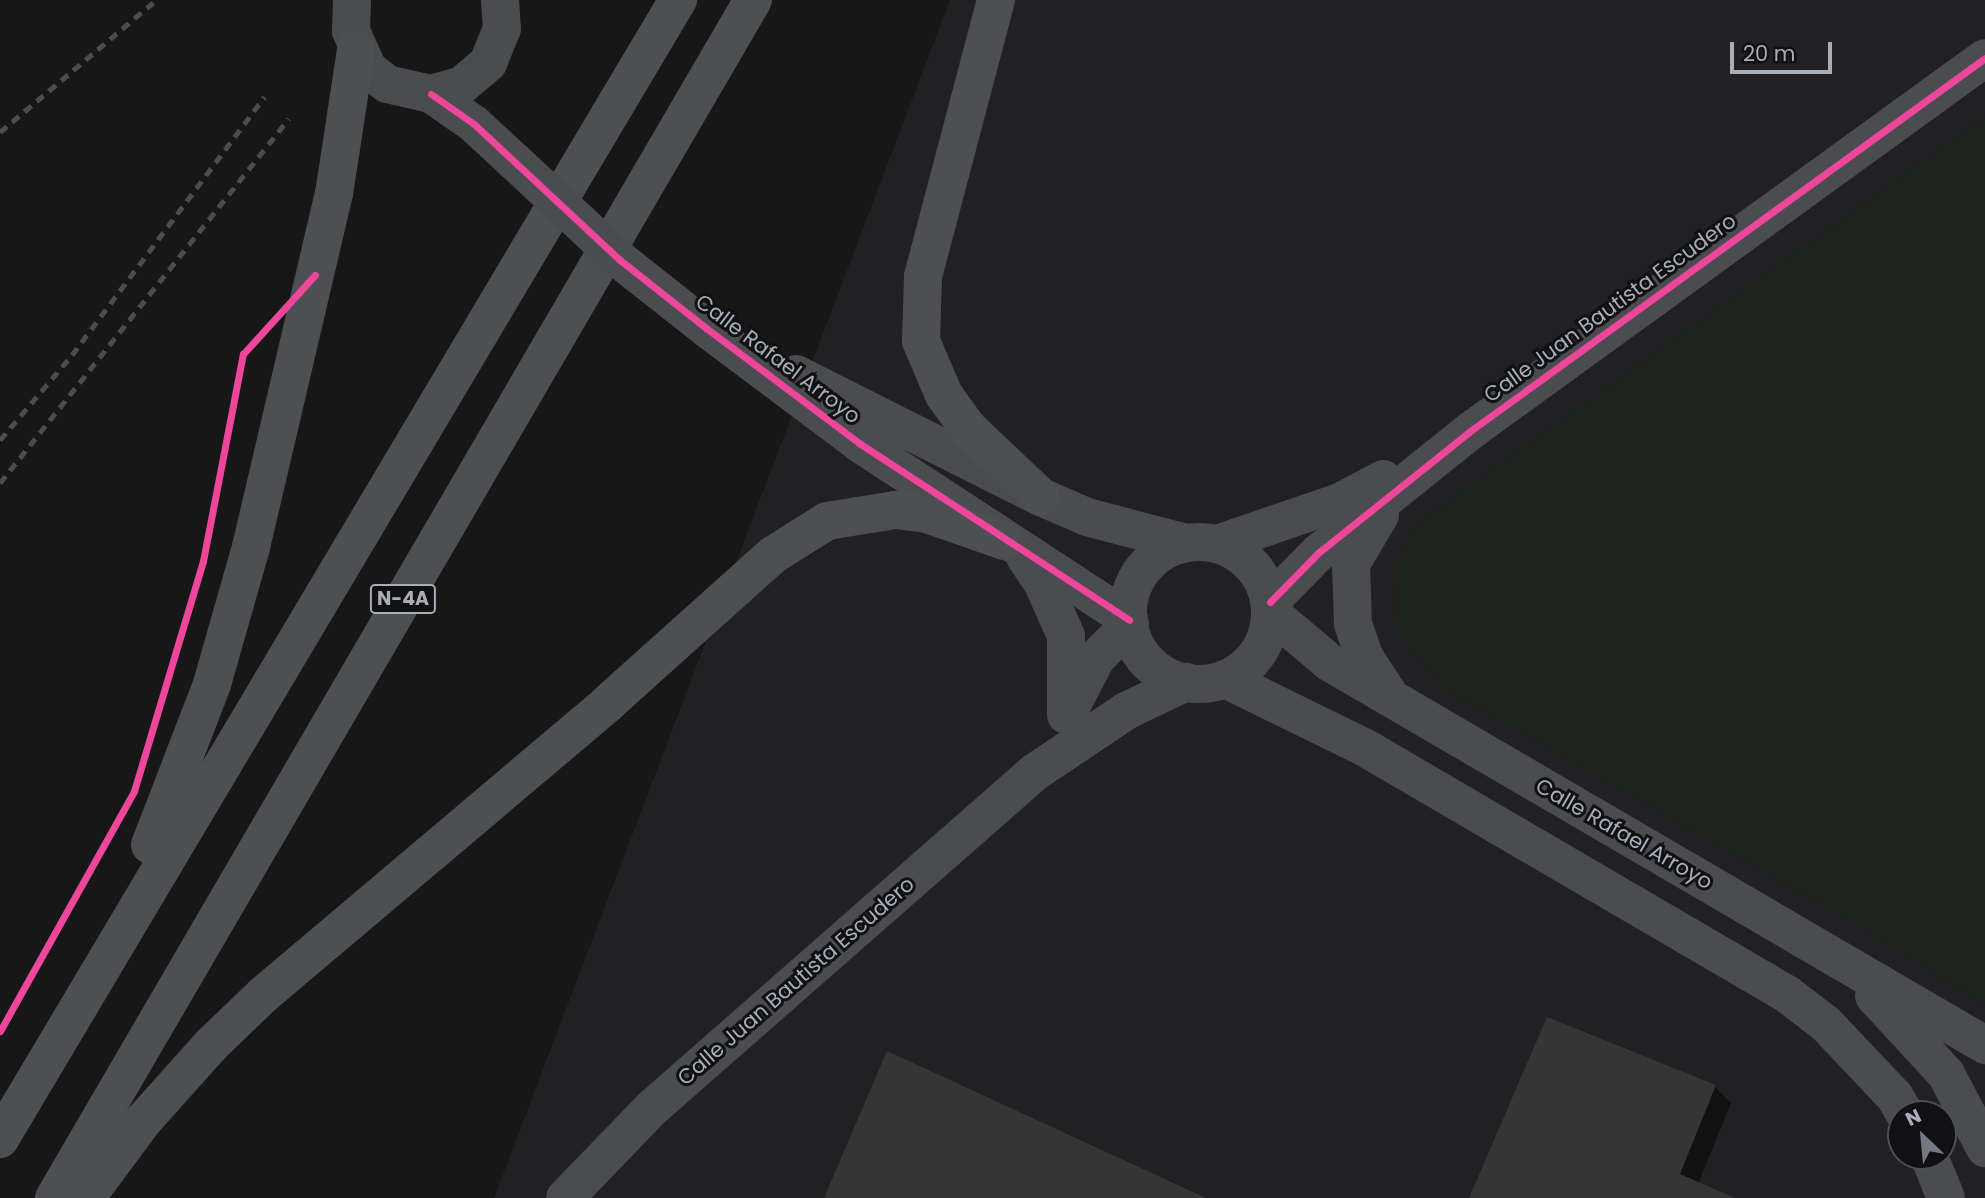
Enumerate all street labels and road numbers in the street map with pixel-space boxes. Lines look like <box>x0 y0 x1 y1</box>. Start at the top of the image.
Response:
street label: Calle Juan Bautista Escudero <box>1479 208 1741 408</box>
street label: Calle Rafael Arroyo <box>691 289 865 429</box>
road number: N-4A <box>370 584 436 614</box>
street label: Calle Rafael Arroyo <box>1531 773 1717 895</box>
street label: Calle Juan Bautista Escudero <box>673 871 919 1091</box>

